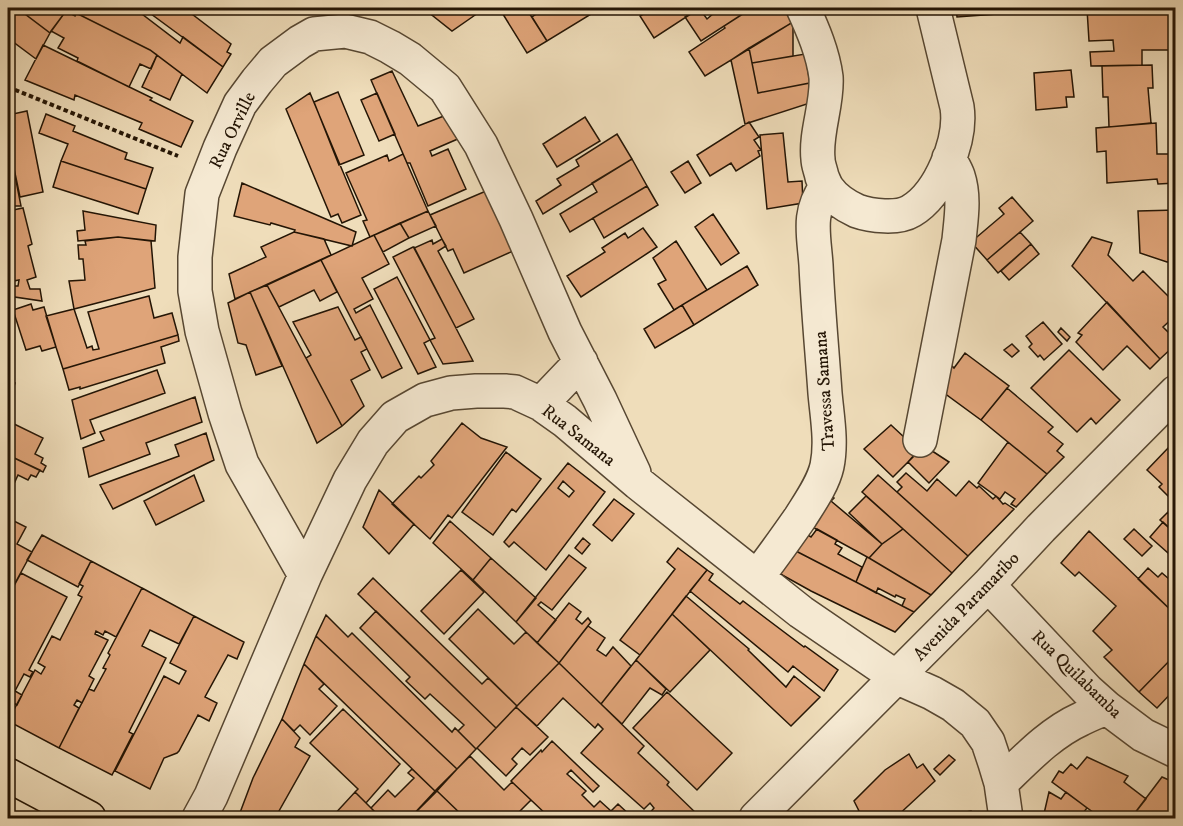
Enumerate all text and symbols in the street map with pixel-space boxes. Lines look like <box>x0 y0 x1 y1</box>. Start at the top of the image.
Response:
street label: Rua Orville <box>205 88 261 172</box>
street label: Travessa Samana <box>810 330 840 452</box>
street label: Rua Samana <box>537 400 620 472</box>
street label: Avenida Paramaribo <box>909 547 1025 666</box>
street label: Rua Quilabamba <box>1026 626 1126 724</box>

